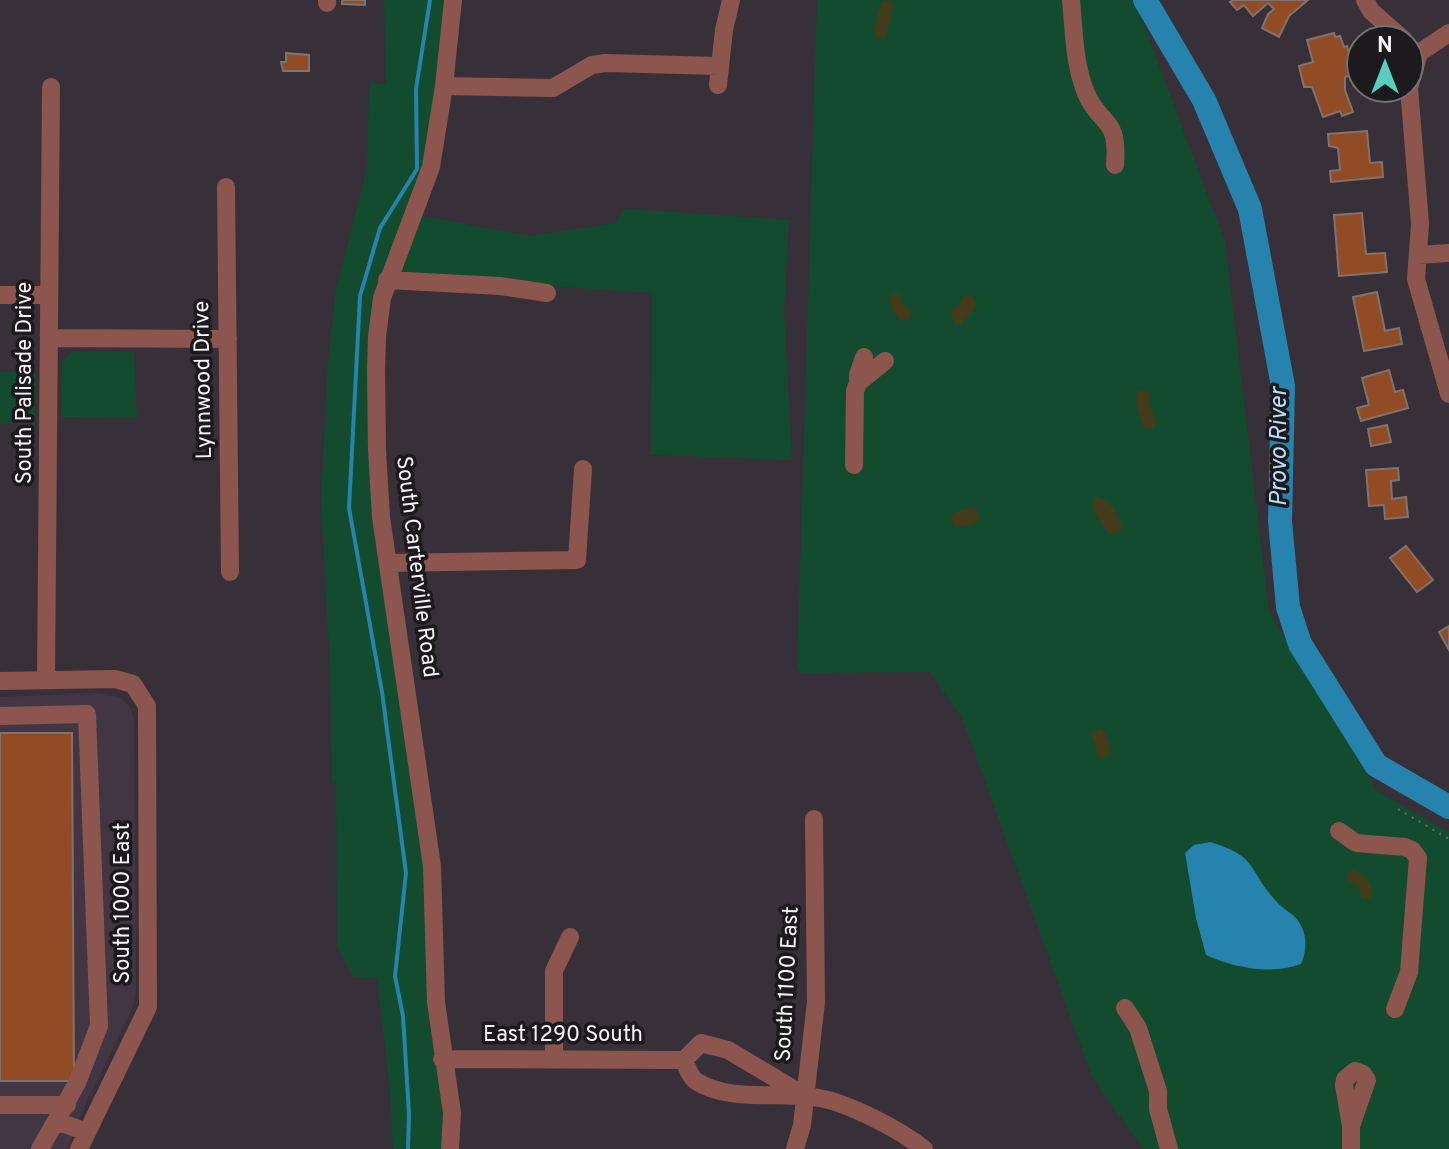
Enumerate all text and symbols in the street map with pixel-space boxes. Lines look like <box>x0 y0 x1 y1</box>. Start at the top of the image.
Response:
north arrow <box>1345 24 1425 104</box>
text: N <box>1377 33 1393 60</box>
street label: South Palisade Drive <box>12 282 39 484</box>
street label: Lynnwood Drive <box>189 301 219 459</box>
water label: Provo River <box>1265 385 1295 507</box>
street label: South Carterville Road <box>389 455 443 679</box>
street label: South 1000 East <box>110 822 137 984</box>
street label: South 1100 East <box>770 906 806 1062</box>
street label: East 1290 South <box>483 1022 643 1049</box>

